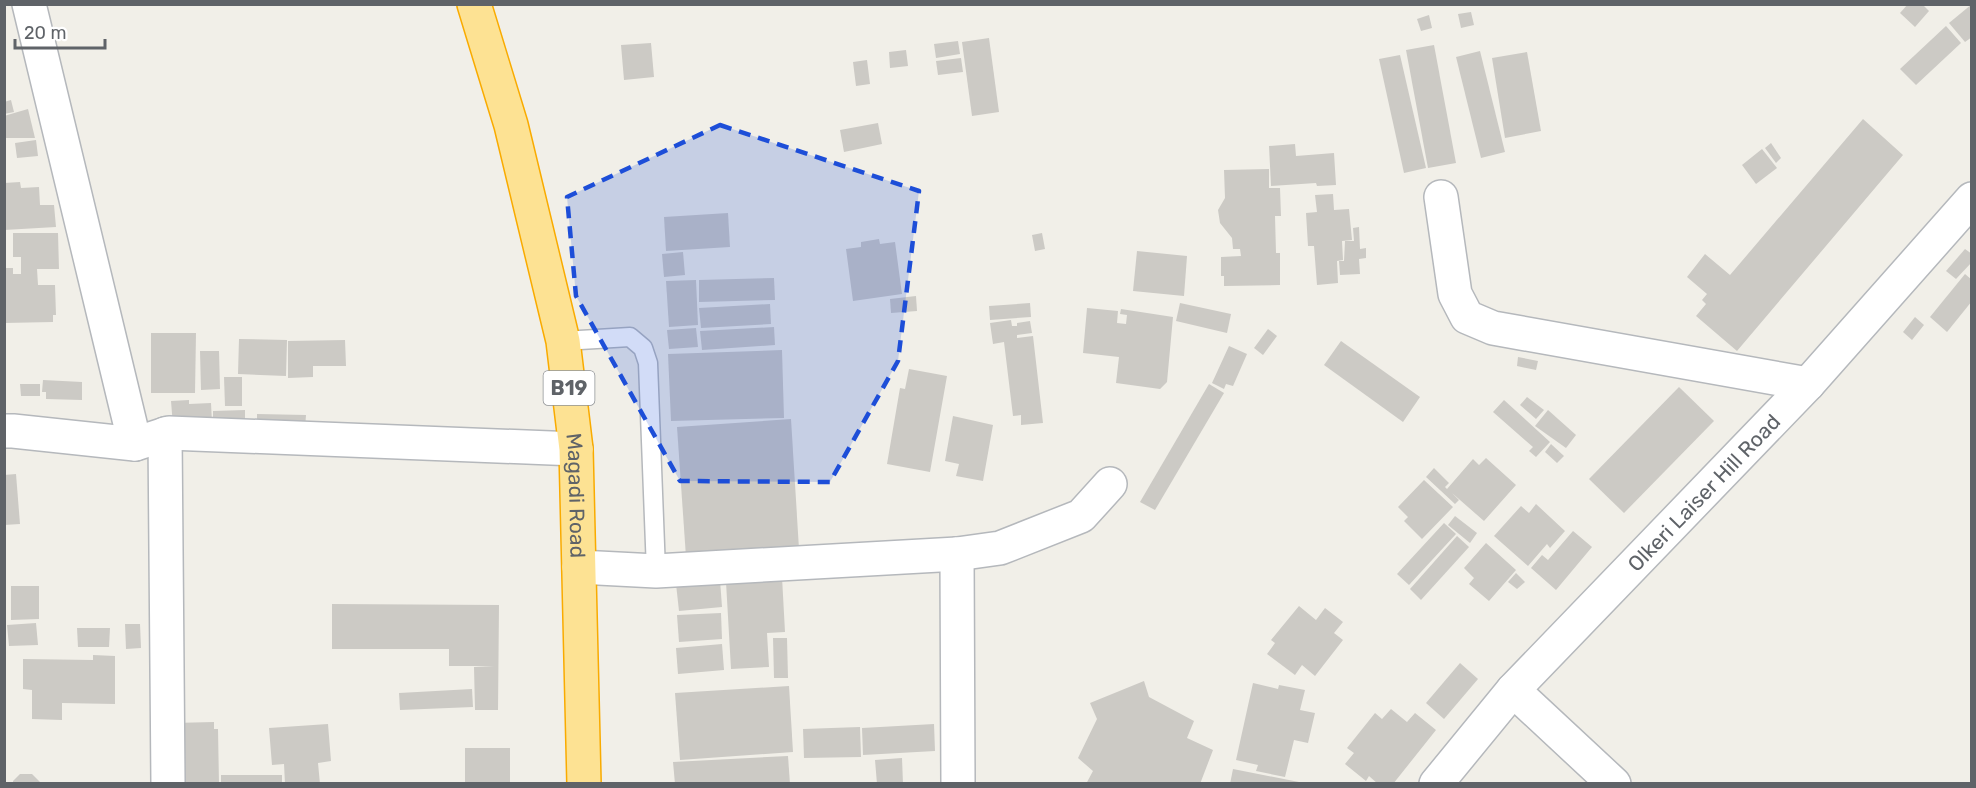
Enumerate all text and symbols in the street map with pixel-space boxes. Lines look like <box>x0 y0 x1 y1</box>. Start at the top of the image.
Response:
scale bar <box>15 12 105 50</box>
text: 20 m <box>24 22 66 44</box>
road number: B19 <box>544 371 594 405</box>
street label: Olkeri Laiser Hill Road <box>1622 409 1785 576</box>
street label: Magadi Road <box>562 432 591 558</box>

